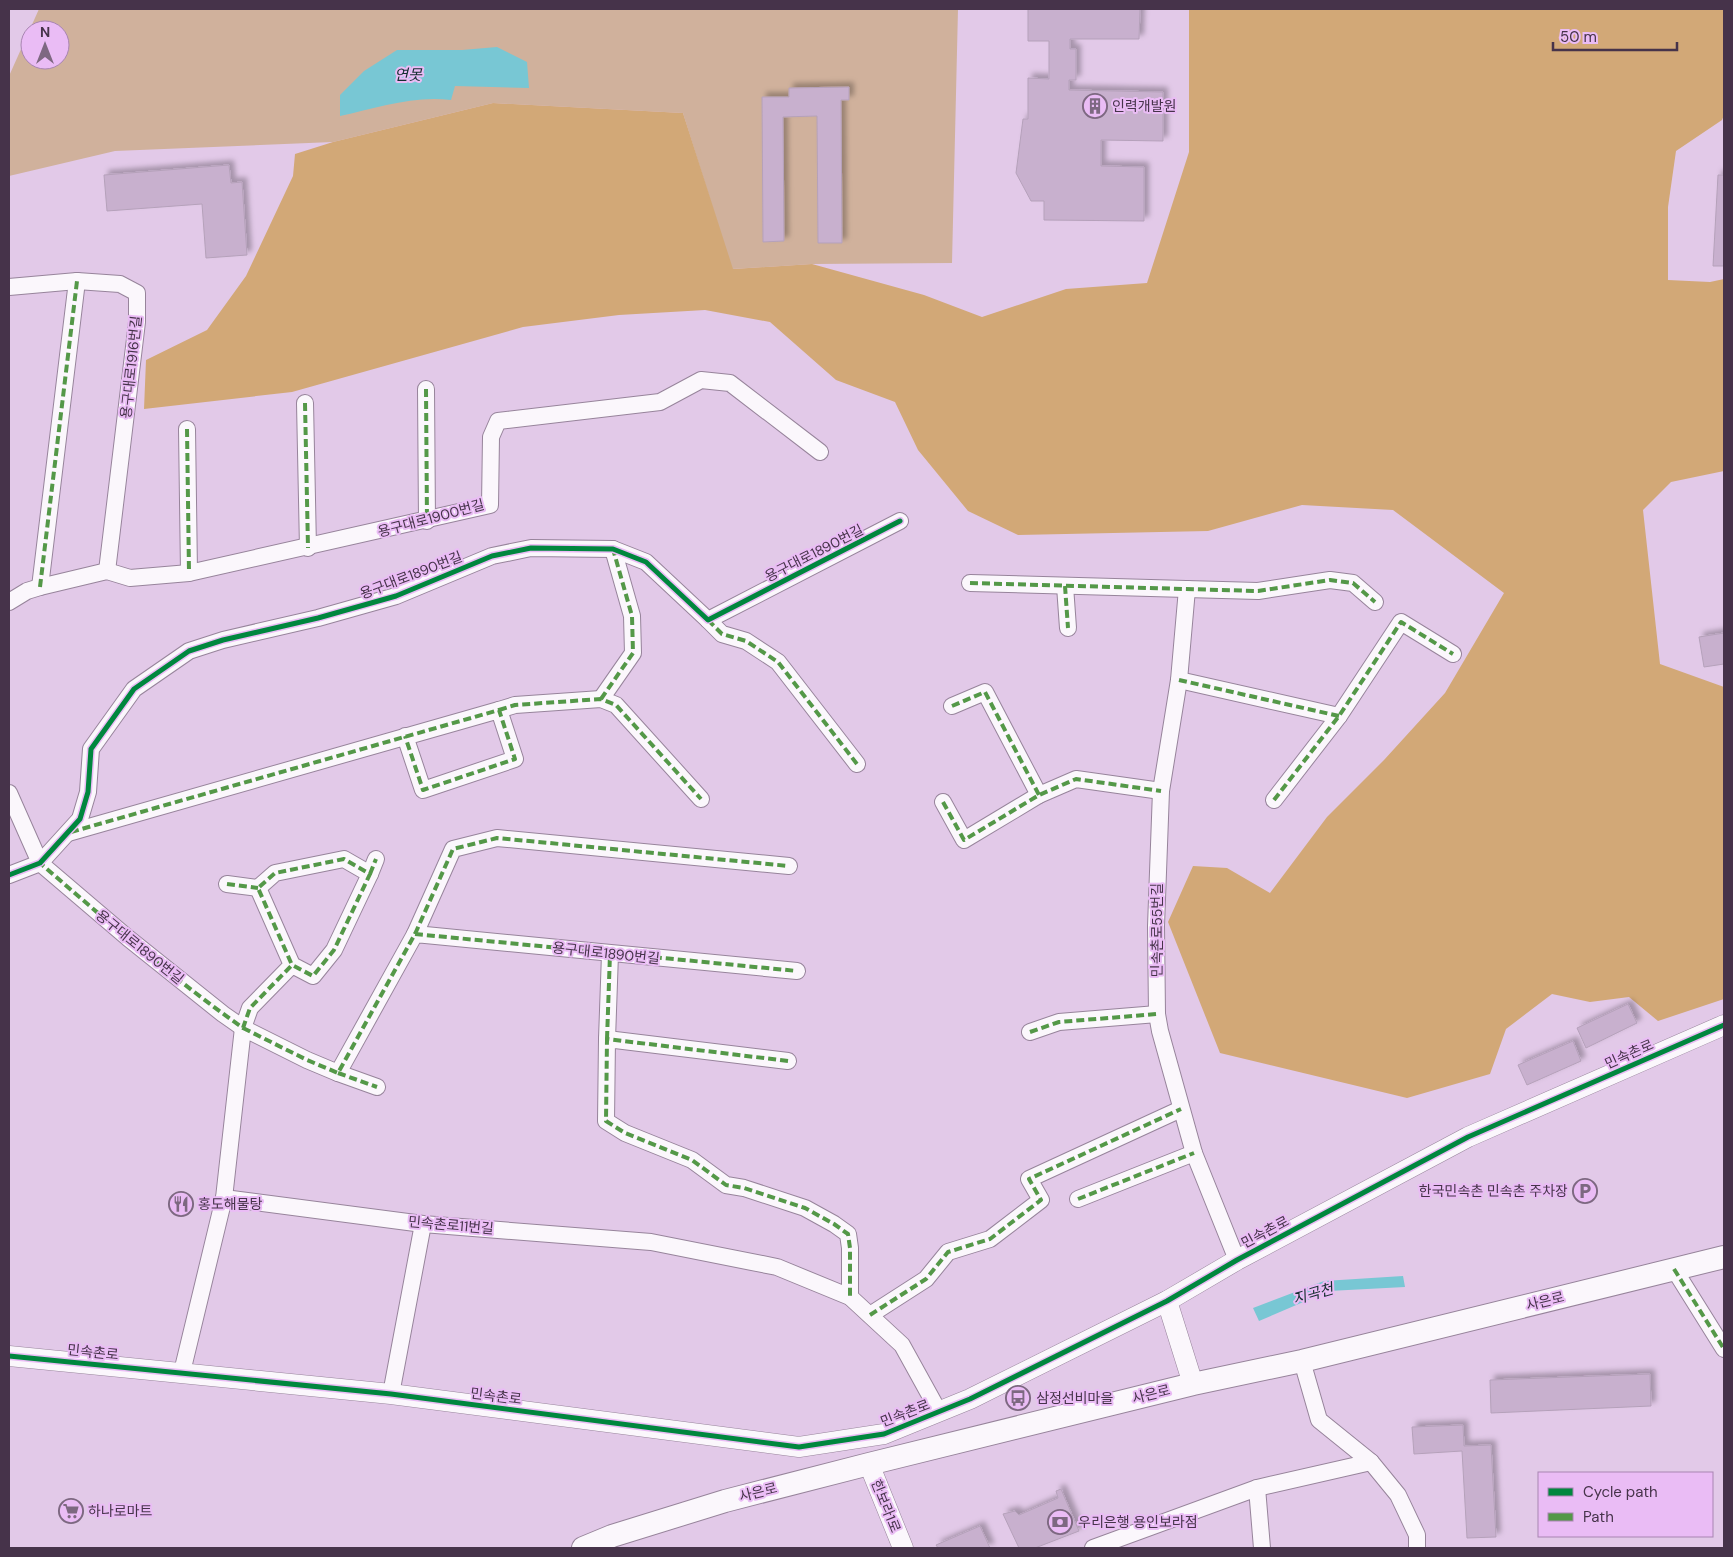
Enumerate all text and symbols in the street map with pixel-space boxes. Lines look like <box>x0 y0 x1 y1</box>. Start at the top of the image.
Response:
north arrow <box>20 20 70 70</box>
scale bar <box>1553 20 1677 52</box>
text: N <box>40 23 50 41</box>
text: 50 m <box>1560 27 1597 47</box>
water label: 연못 <box>394 65 423 85</box>
building icon: 인력개발원 <box>1082 93 1108 119</box>
place label: 인력개발원 <box>1112 97 1176 115</box>
street label: 용구대로1916번길 <box>117 315 145 419</box>
street label: 용구대로1900번길 <box>376 495 486 541</box>
street label: 용구대로1890번길 <box>762 520 866 586</box>
street label: 용구대로1890번길 <box>357 547 465 603</box>
street label: 민속촌로55번길 <box>1148 883 1166 977</box>
street label: 용구대로1890번길 <box>92 906 188 988</box>
street label: 용구대로1890번길 <box>551 938 661 968</box>
street label: 민속촌로 <box>1602 1035 1656 1073</box>
parking icon: 한국민속촌 민속촌 주차장 <box>1572 1178 1598 1204</box>
place label: 한국민속촌 민속촌 주차장 <box>1419 1182 1568 1200</box>
restaurant icon: 홍도해물탕 <box>168 1191 194 1217</box>
place label: 홍도해물탕 <box>198 1195 263 1213</box>
street label: 민속촌로11번길 <box>407 1212 495 1238</box>
street label: 민속촌로 <box>1238 1212 1292 1252</box>
water label: 지곡천 <box>1290 1278 1338 1309</box>
street label: 사은로 <box>1524 1288 1566 1314</box>
street label: 민속촌로 <box>66 1340 120 1364</box>
street label: 사은로 <box>1130 1381 1172 1407</box>
street label: 민속촌로 <box>469 1384 523 1408</box>
bus stop icon: 삼정선비마을 <box>1005 1385 1031 1411</box>
place label: 삼정선비마을 <box>1036 1389 1113 1407</box>
street label: 민속촌로 <box>878 1395 932 1431</box>
legend <box>1538 1472 1713 1537</box>
street label: 한보라1로 <box>867 1477 905 1535</box>
street label: 사은로 <box>737 1479 779 1505</box>
text: Cycle path <box>1583 1482 1658 1502</box>
supermarket icon: 하나로마트 <box>58 1498 84 1524</box>
place label: 하나로마트 <box>88 1502 153 1520</box>
text: Path <box>1583 1507 1614 1527</box>
bank icon: 우리은행 용인보라점 <box>1047 1509 1073 1535</box>
place label: 우리은행 용인보라점 <box>1078 1513 1198 1531</box>

